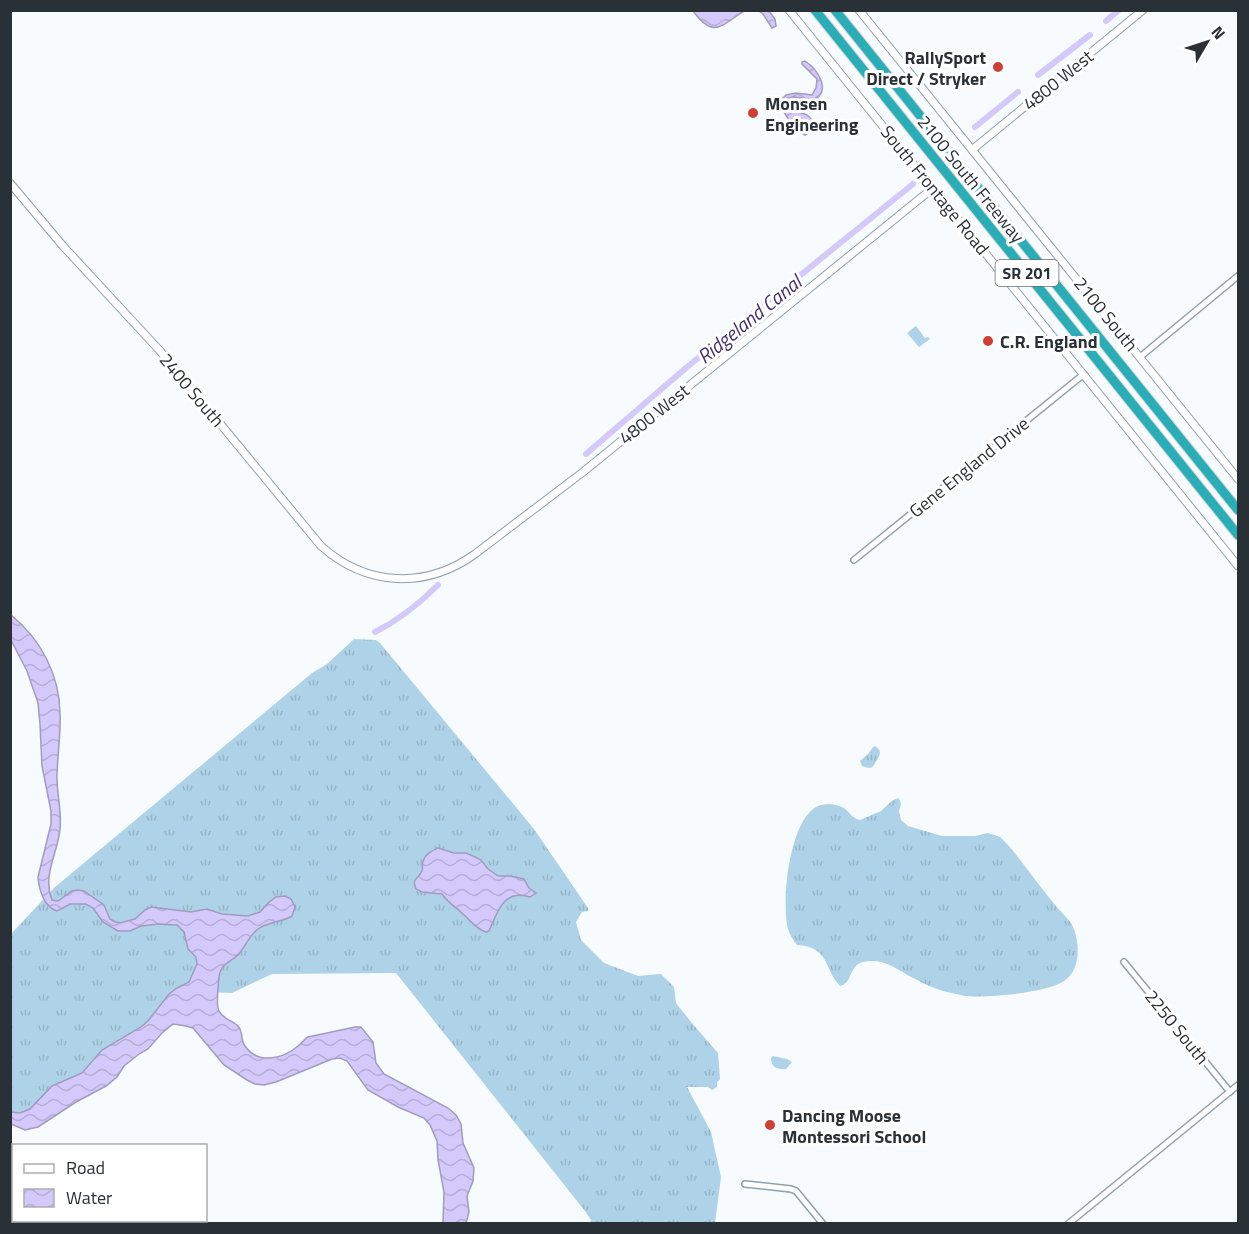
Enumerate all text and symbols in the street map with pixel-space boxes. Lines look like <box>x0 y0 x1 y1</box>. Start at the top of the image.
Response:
north arrow <box>1177 12 1237 72</box>
text: N <box>1206 21 1231 44</box>
street label: 4800 West <box>1017 43 1100 117</box>
place label: RallySport Direct / Stryker <box>866 44 986 92</box>
marker: RallySport Direct / Stryker <box>991 60 1005 74</box>
place label: Monsen Engineering <box>765 90 859 138</box>
marker: Monsen Engineering <box>746 106 760 120</box>
street label: 2100 South Freeway <box>911 109 1031 249</box>
street label: South Frontage Road <box>874 119 996 261</box>
road number: SR 201 <box>996 260 1058 286</box>
water label: Ridgeland Canal <box>690 265 810 371</box>
street label: 2100 South <box>1067 271 1145 357</box>
place label: C.R. England <box>1000 328 1098 355</box>
marker: C.R. England <box>981 334 995 348</box>
street label: 2400 South <box>153 347 231 433</box>
street label: 4800 West <box>613 377 696 451</box>
street label: Gene England Drive <box>903 410 1035 524</box>
street label: 2250 South <box>1138 984 1216 1070</box>
place label: Dancing Moose Montessori School <box>782 1102 926 1150</box>
marker: Dancing Moose Montessori School <box>763 1118 777 1132</box>
legend <box>12 1144 207 1222</box>
text: Road <box>66 1154 105 1181</box>
text: Water <box>66 1184 112 1211</box>

